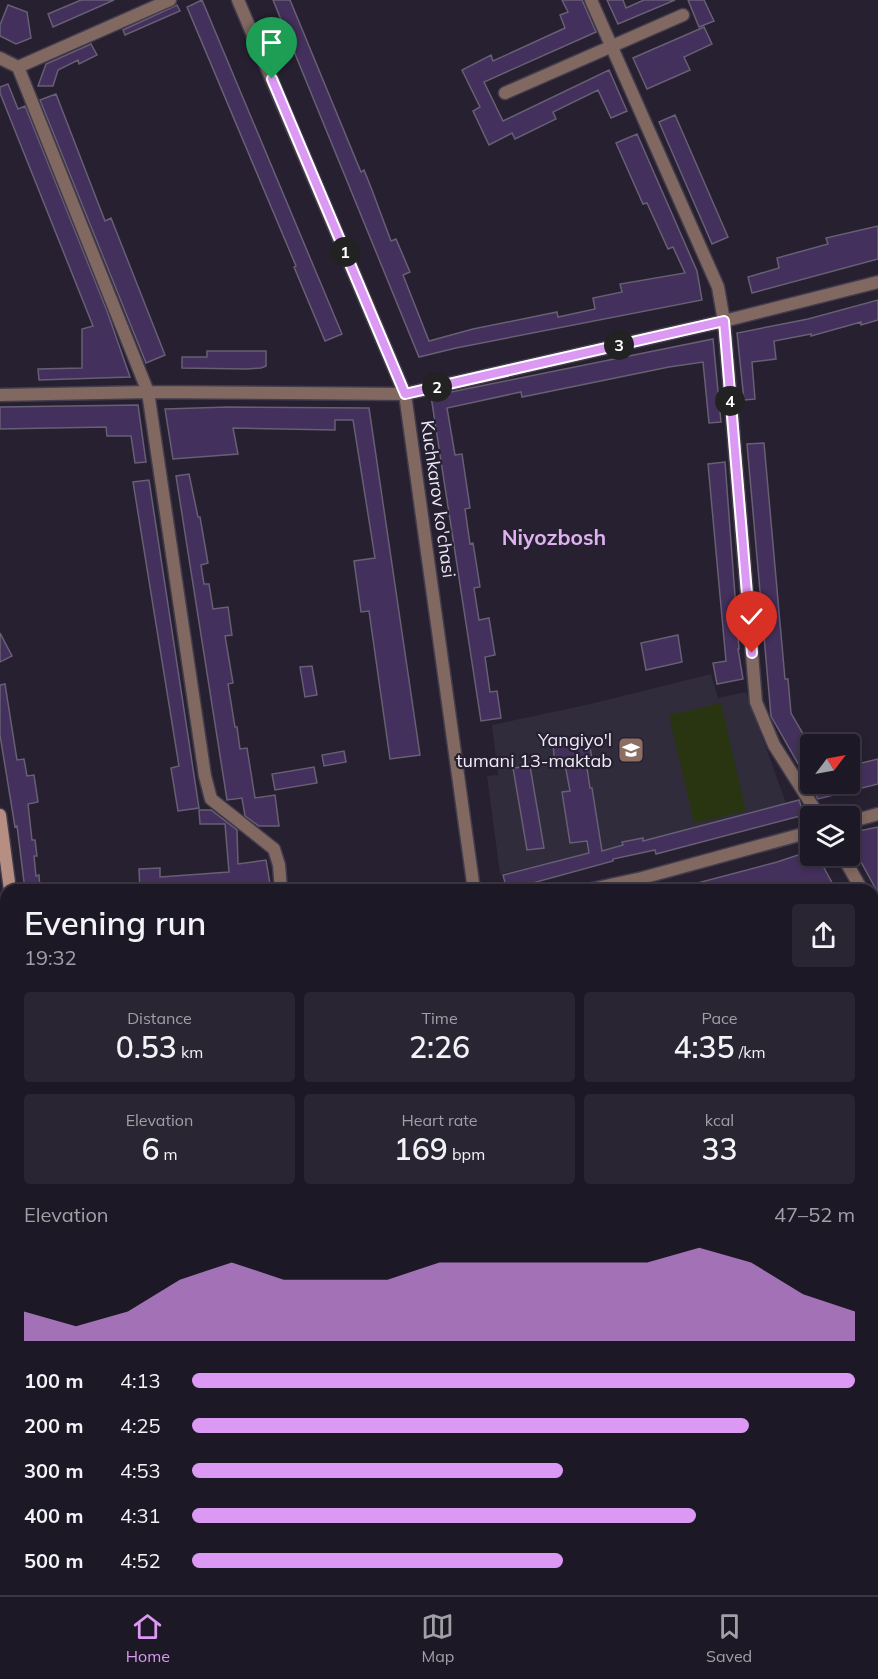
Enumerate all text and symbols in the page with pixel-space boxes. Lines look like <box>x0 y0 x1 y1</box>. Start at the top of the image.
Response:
pin <box>246 17 297 79</box>
icon: arrive <box>255 26 288 59</box>
pin: 1 <box>330 237 360 267</box>
text: 1 <box>340 242 350 262</box>
pin: 3 <box>604 330 634 360</box>
text: 3 <box>614 335 624 355</box>
pin: 2 <box>422 372 452 402</box>
text: 2 <box>432 377 442 397</box>
pin: 4 <box>715 386 745 416</box>
text: 4 <box>725 391 735 411</box>
street label: Kuchkarov ko'chasi <box>416 419 461 579</box>
district label: Niyozbosh <box>502 524 606 550</box>
pin <box>726 591 777 653</box>
icon: check <box>735 600 768 633</box>
place label: Yangiyo'l tumani 13-maktab <box>456 728 612 772</box>
north arrow <box>800 734 860 794</box>
map controls <box>800 734 860 866</box>
school or university icon: Yangiyo'l tumani 13-maktab <box>616 735 646 765</box>
button: layers <box>800 806 860 866</box>
text: Evening run <box>24 902 206 943</box>
button: share <box>792 904 855 967</box>
text: 19:32 <box>24 945 77 970</box>
text: Distance <box>127 1008 192 1028</box>
text: Time <box>421 1008 458 1028</box>
text: Pace <box>701 1008 738 1028</box>
text: 0.53 <box>116 1028 177 1066</box>
text: 2:26 <box>409 1028 470 1066</box>
text: 4:35 <box>673 1028 735 1066</box>
text: km <box>177 1042 203 1062</box>
text: /km <box>735 1042 766 1062</box>
text: Elevation <box>126 1110 193 1130</box>
text: Heart rate <box>401 1110 478 1130</box>
text: kcal <box>705 1110 734 1130</box>
text: 6 <box>141 1130 159 1168</box>
text: 169 <box>394 1130 448 1168</box>
text: 33 <box>702 1130 738 1168</box>
text: m <box>159 1144 178 1164</box>
text: bpm <box>448 1144 485 1164</box>
text: Elevation <box>24 1202 109 1227</box>
text: 47–52 m <box>774 1202 855 1227</box>
text: 100 m <box>24 1368 83 1393</box>
text: 4:13 <box>120 1368 161 1393</box>
text: 200 m <box>24 1413 83 1438</box>
text: 4:25 <box>120 1413 161 1438</box>
text: 300 m <box>24 1458 83 1483</box>
text: 4:53 <box>120 1458 161 1483</box>
text: 400 m <box>24 1503 83 1528</box>
text: 4:31 <box>120 1503 161 1528</box>
text: 500 m <box>24 1548 83 1573</box>
text: 4:52 <box>120 1548 161 1573</box>
tab: Home <box>126 1610 170 1666</box>
tab: Map <box>421 1610 454 1666</box>
tab: Saved <box>706 1610 752 1666</box>

